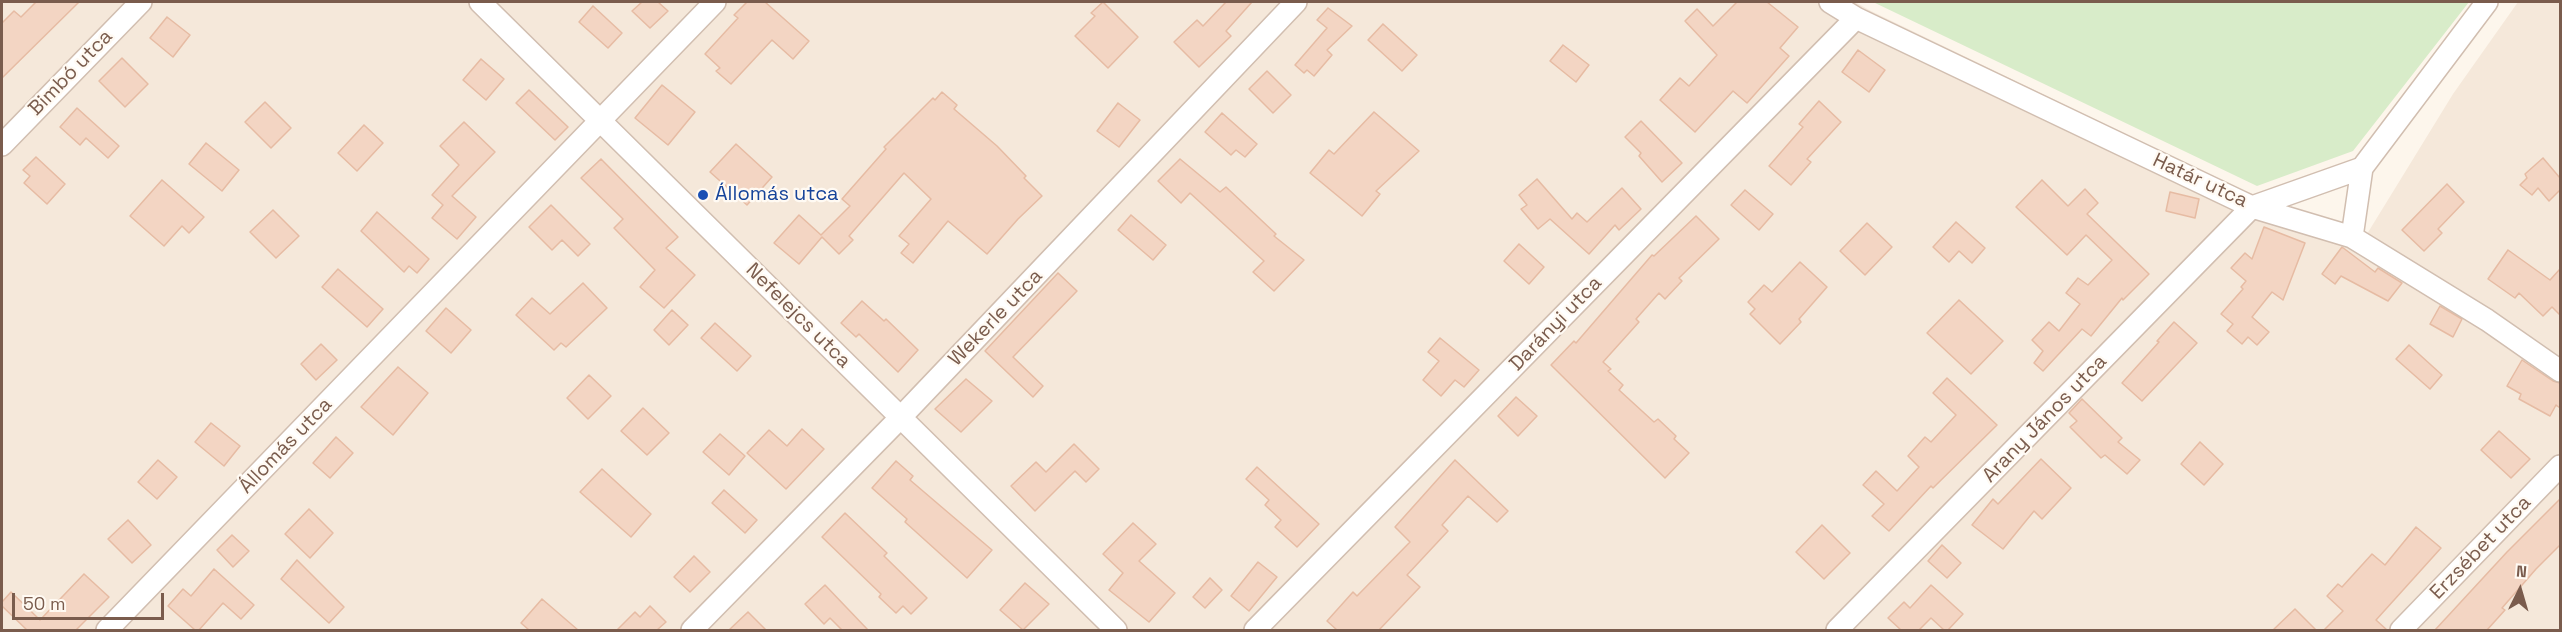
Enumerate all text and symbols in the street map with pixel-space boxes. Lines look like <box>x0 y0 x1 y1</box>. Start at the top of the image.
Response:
street label: Bimbó utca <box>24 25 118 121</box>
street label: Határ utca <box>2149 149 2251 213</box>
place label: Állomás utca <box>715 183 839 207</box>
marker: Állomás utca <box>696 188 710 202</box>
street label: Nefelejcs utca <box>740 258 856 374</box>
street label: Wekerle utca <box>944 265 1048 371</box>
street label: Darányi utca <box>1505 272 1607 376</box>
street label: Arany János utca <box>1978 350 2112 488</box>
street label: Állomás utca <box>234 393 338 499</box>
street label: Erzsébet utca <box>2426 491 2536 605</box>
north arrow <box>2490 560 2550 620</box>
text: N <box>2515 561 2528 582</box>
scale bar <box>15 581 166 619</box>
text: 50 m <box>23 592 65 615</box>

